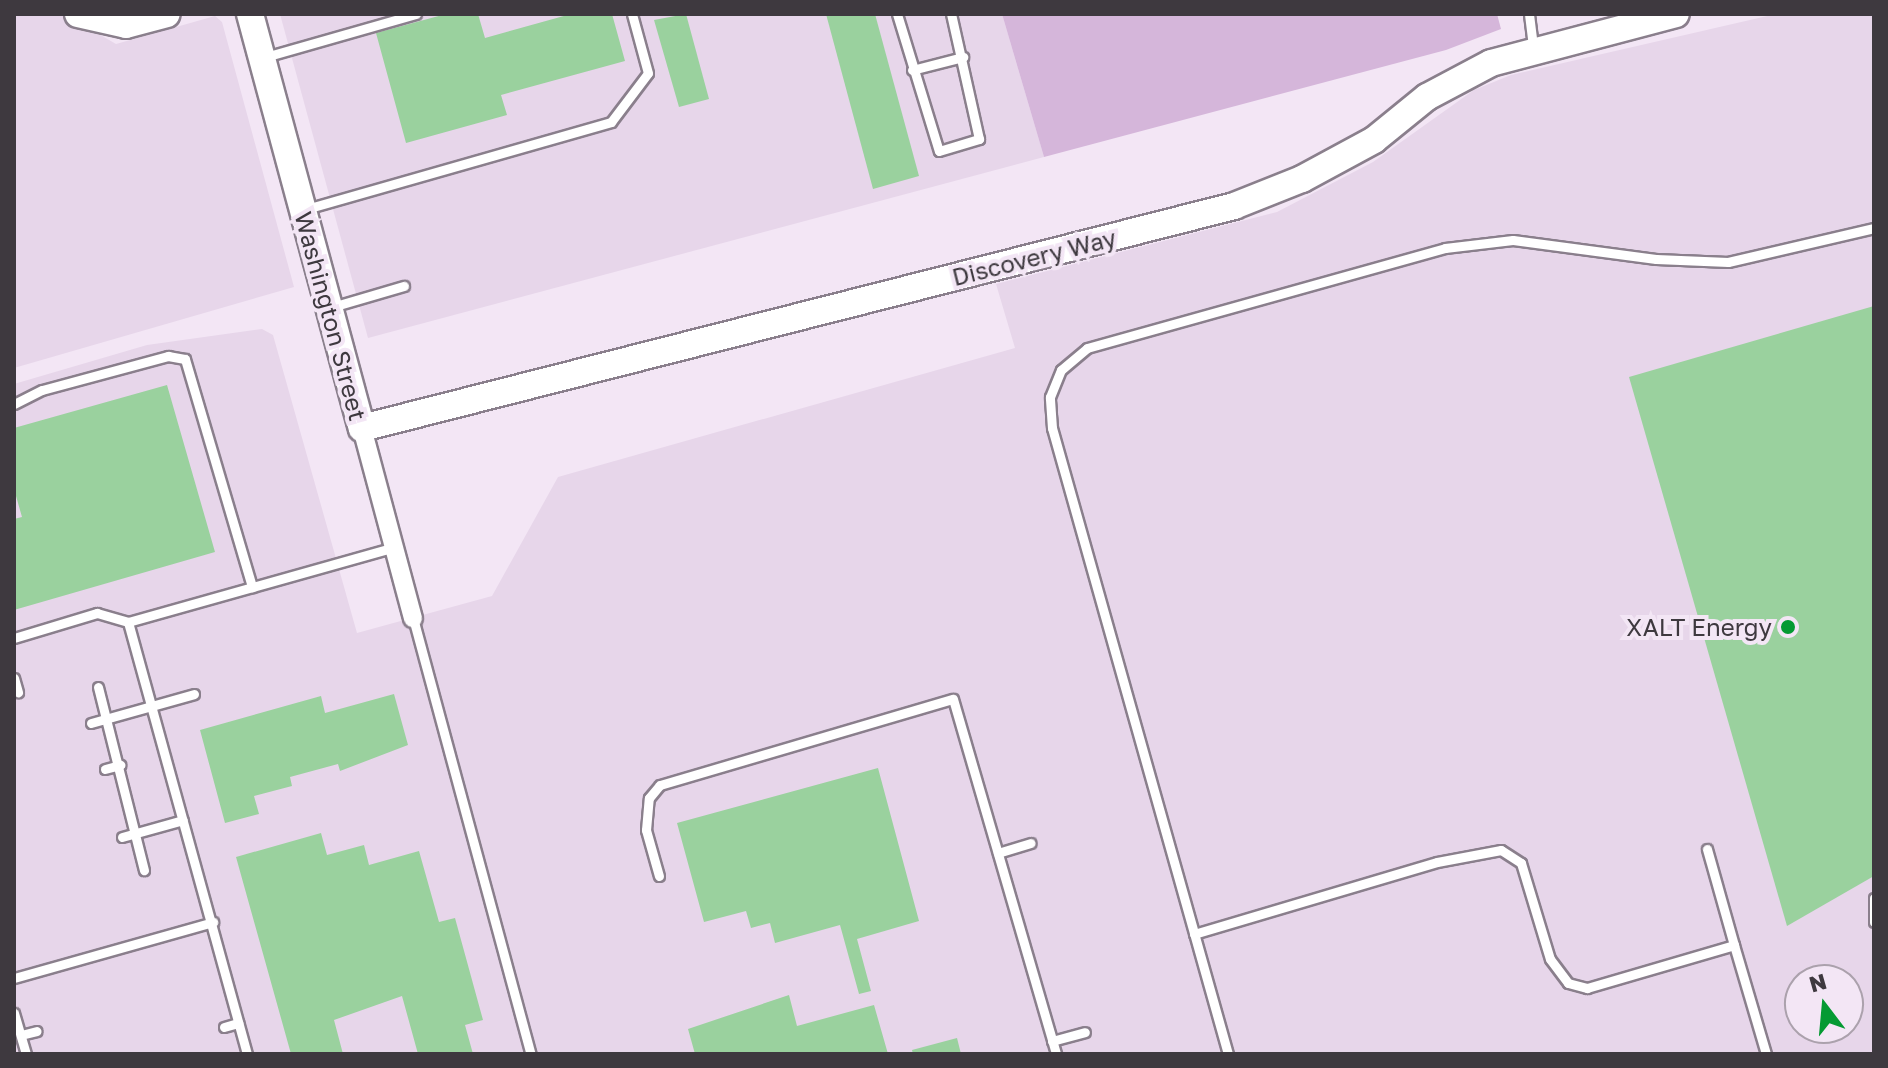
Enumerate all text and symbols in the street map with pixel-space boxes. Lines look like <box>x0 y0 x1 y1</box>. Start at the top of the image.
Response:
street label: Washington Street <box>289 208 373 424</box>
street label: Discovery Way <box>949 223 1119 291</box>
place label: XALT Energy <box>1626 613 1772 641</box>
marker: XALT Energy <box>1779 618 1797 636</box>
north arrow <box>1784 964 1864 1044</box>
text: N <box>1806 967 1830 998</box>

